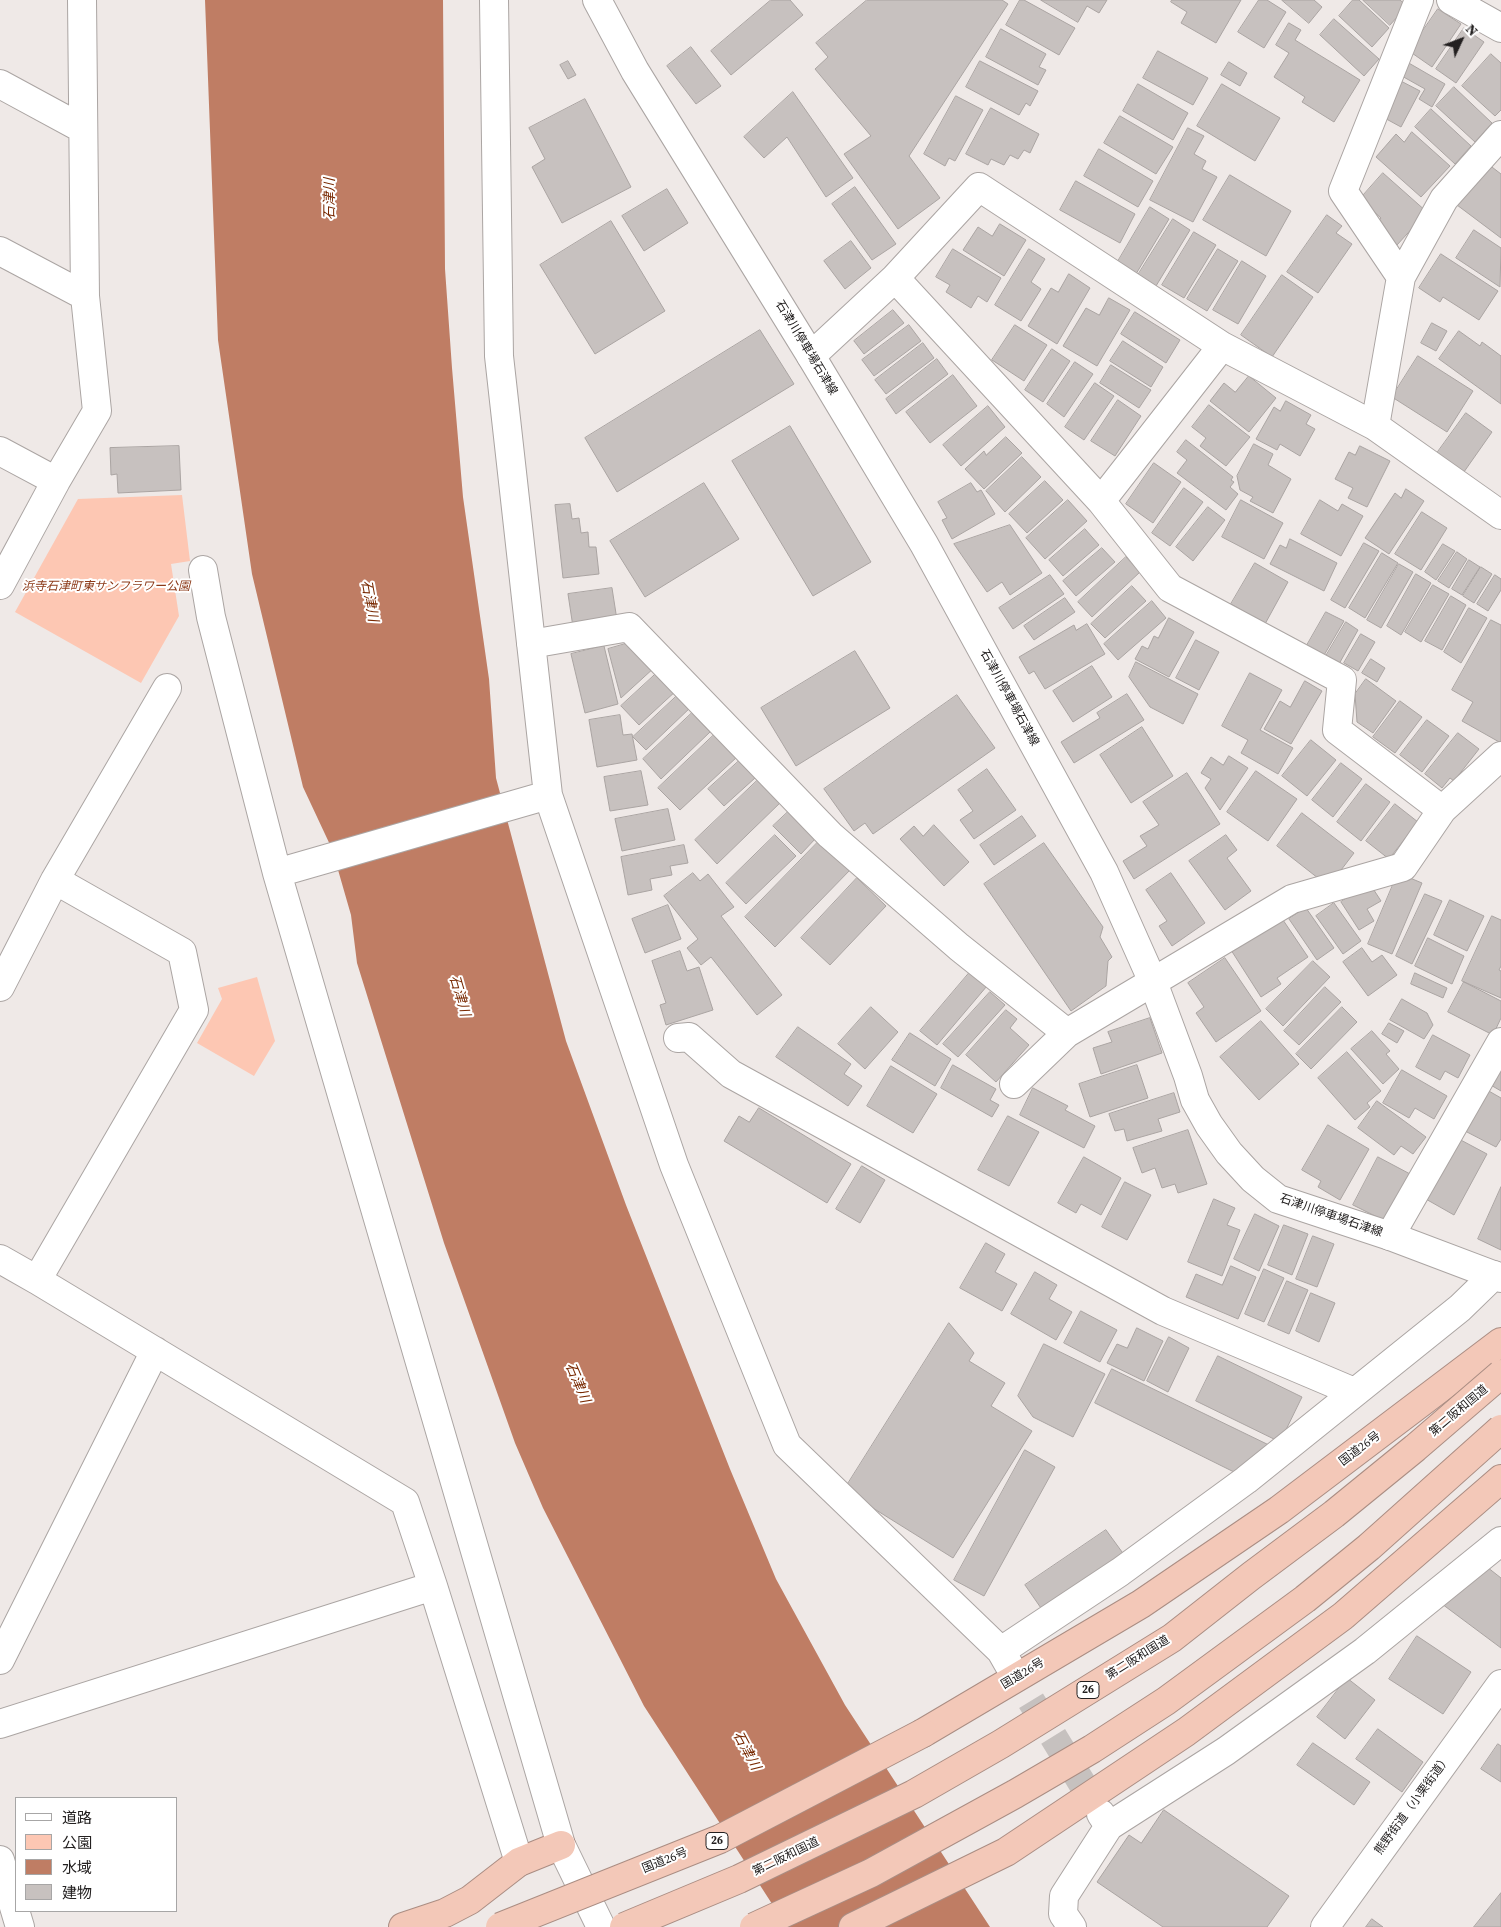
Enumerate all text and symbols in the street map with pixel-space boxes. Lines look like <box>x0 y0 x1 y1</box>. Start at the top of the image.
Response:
north arrow <box>1436 15 1486 65</box>
text: N <box>1461 19 1483 40</box>
water label: 石津川 <box>322 178 338 220</box>
street label: 石津川停車場石津線 <box>772 298 840 398</box>
water label: 石津川 <box>357 579 381 623</box>
park label: 浜寺石津町東サンフラワー公園 <box>22 580 190 594</box>
street label: 石津川停車場石津線 <box>977 647 1041 749</box>
water label: 石津川 <box>445 973 473 1019</box>
street label: 石津川停車場石津線 <box>1278 1192 1384 1240</box>
water label: 石津川 <box>561 1360 593 1406</box>
street label: 第二阪和国道 <box>1427 1382 1491 1440</box>
street label: 国道26号 <box>1336 1429 1384 1469</box>
street label: 第二阪和国道 <box>1104 1633 1172 1683</box>
street label: 国道26号 <box>999 1655 1047 1693</box>
road number: 26 <box>1077 1682 1099 1698</box>
water label: 石津川 <box>729 1729 763 1773</box>
street label: 熊野街道（小栗街道） <box>1372 1752 1454 1858</box>
legend <box>15 1797 178 1912</box>
text: 道路 <box>62 1807 92 1828</box>
text: 公園 <box>62 1832 92 1853</box>
road number: 26 <box>706 1832 728 1850</box>
street label: 第二阪和国道 <box>750 1835 822 1879</box>
street label: 国道26号 <box>640 1845 690 1877</box>
text: 水域 <box>62 1857 92 1878</box>
text: 建物 <box>62 1882 92 1903</box>

